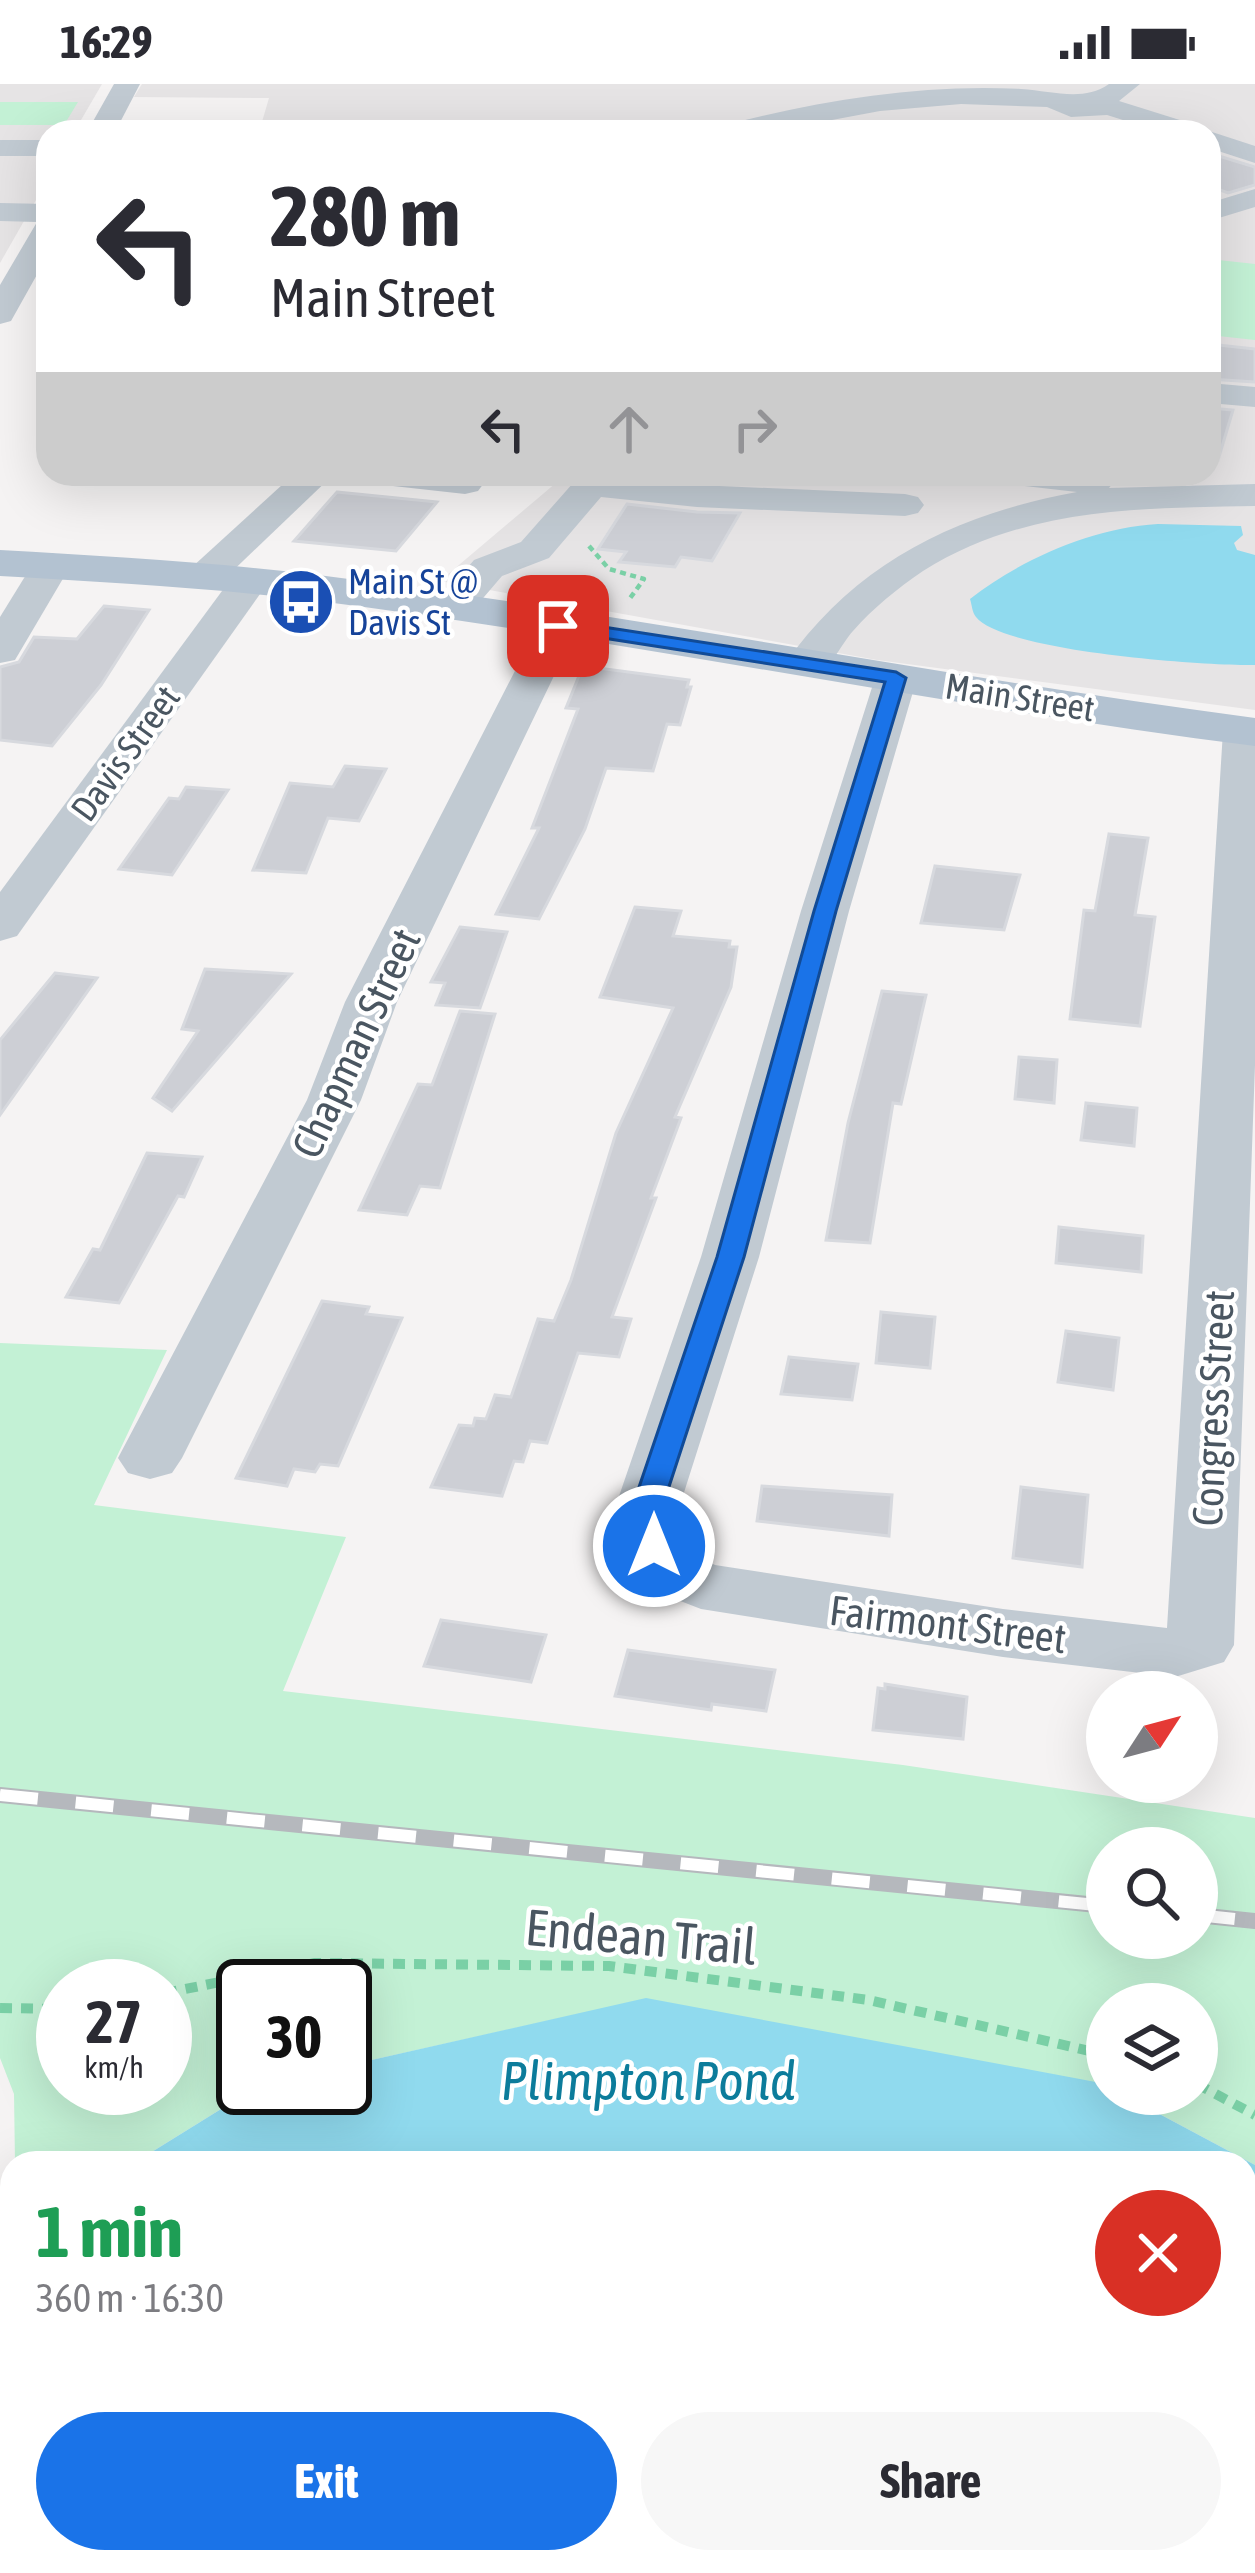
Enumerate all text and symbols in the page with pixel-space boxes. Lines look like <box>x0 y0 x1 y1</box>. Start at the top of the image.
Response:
text: 16:29 <box>60 16 153 68</box>
icon: left <box>72 168 228 324</box>
text: 280 m <box>270 168 460 264</box>
text: Main Street <box>270 267 496 328</box>
icon: left <box>470 396 536 462</box>
icon: ahead <box>596 396 662 462</box>
icon: right <box>722 396 788 462</box>
place label: Main St @ Davis St <box>348 560 478 643</box>
bus stop icon: Main St @ Davis St <box>266 567 336 637</box>
pin <box>507 575 609 677</box>
icon: arrive <box>525 593 591 659</box>
street label: Main Street <box>942 664 1098 730</box>
street label: Davis Street <box>62 677 188 829</box>
street label: Chapman Street <box>282 921 430 1165</box>
street label: Congress Street <box>1183 1289 1243 1527</box>
position arrow <box>591 1483 717 1609</box>
street label: Fairmont Street <box>827 1586 1069 1662</box>
north arrow <box>1086 1671 1218 1803</box>
map controls <box>1086 1671 1218 2115</box>
button: search <box>1086 1827 1218 1959</box>
street label: Endean Trail <box>523 1897 759 1976</box>
speed limit sign: 30 <box>216 1959 372 2115</box>
button: layers <box>1086 1983 1218 2115</box>
text: 27 <box>86 1987 142 2056</box>
text: km/h <box>84 2050 144 2084</box>
water label: Plimpton Pond <box>501 2050 795 2111</box>
text: 1 min <box>36 2190 183 2272</box>
button: close <box>1095 2190 1221 2316</box>
text: 360 m · 16:30 <box>36 2276 224 2320</box>
button: Exit <box>36 2412 617 2550</box>
button: Share <box>641 2412 1221 2550</box>

